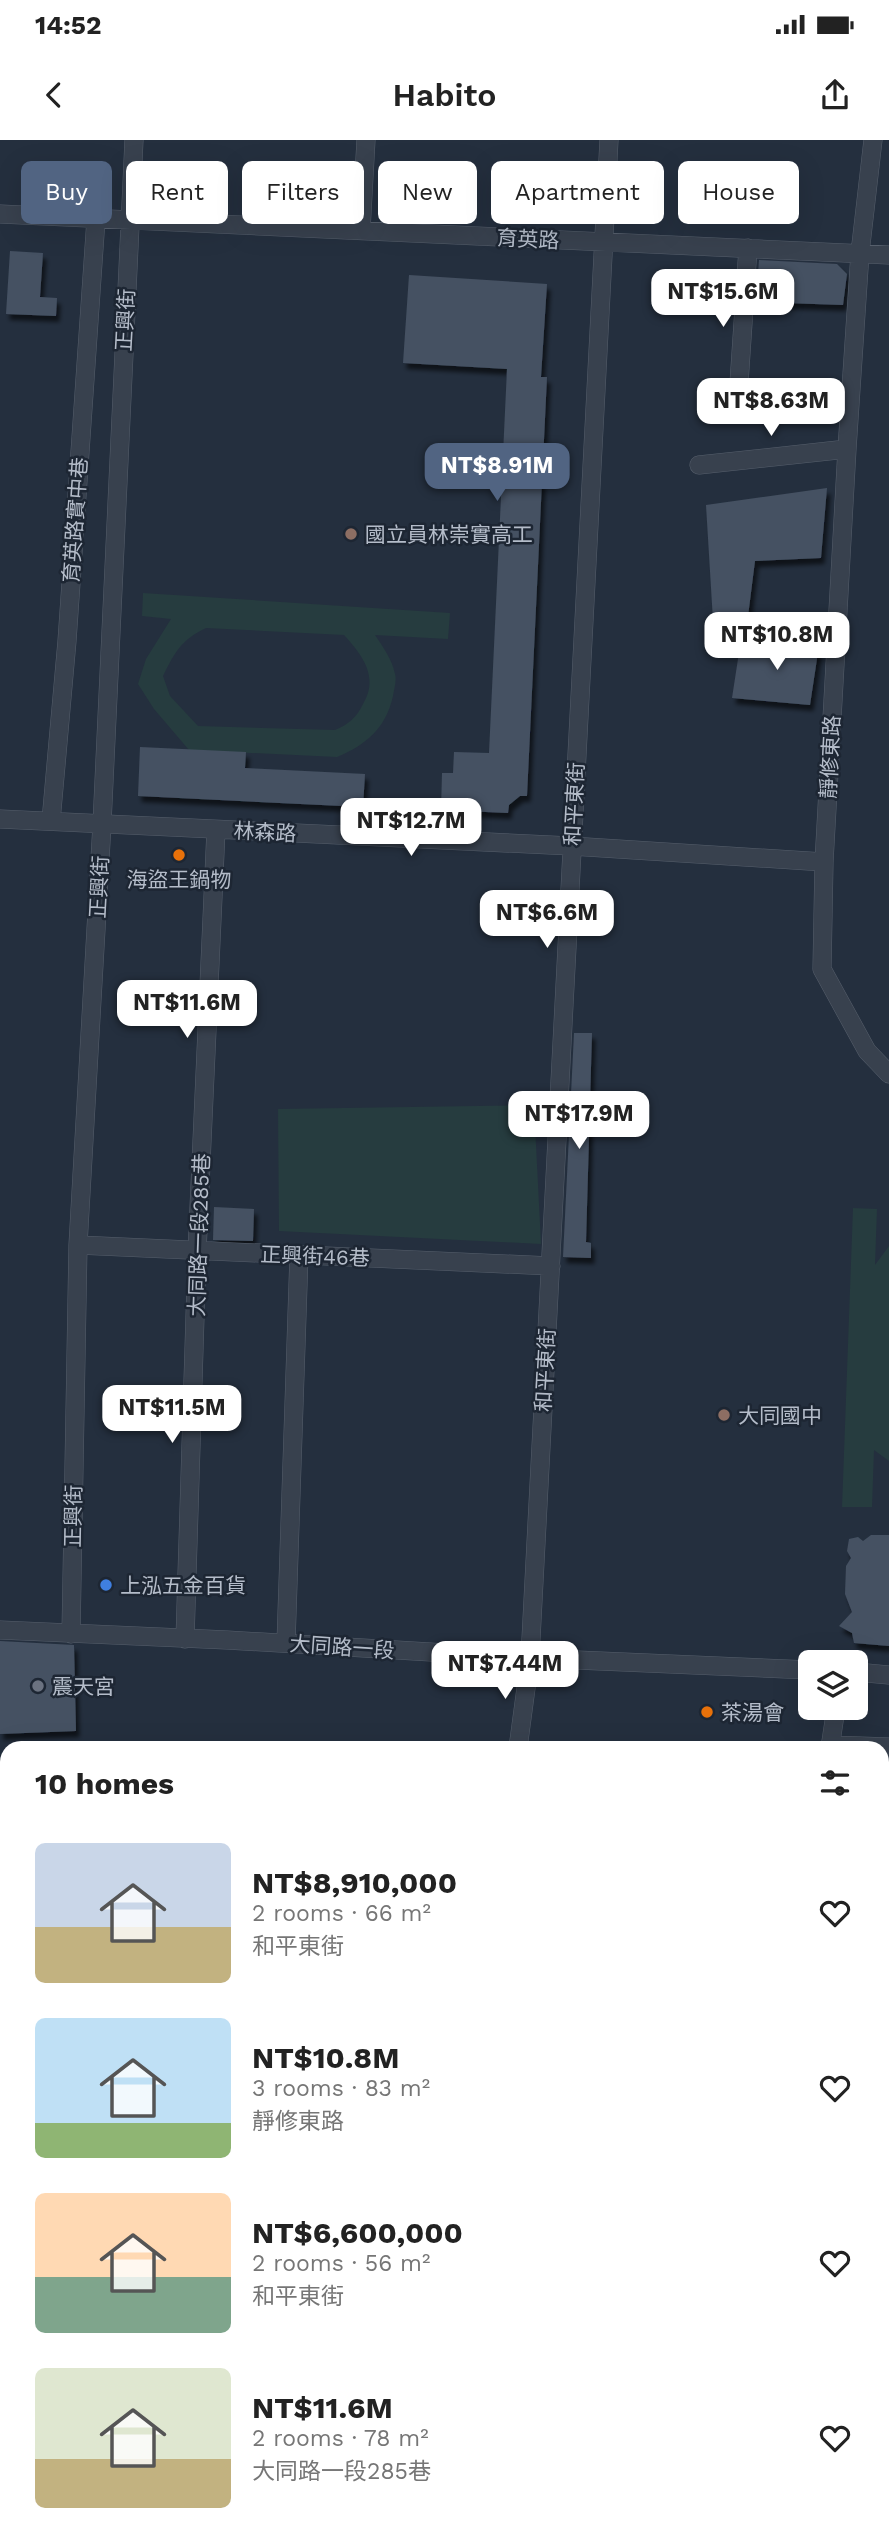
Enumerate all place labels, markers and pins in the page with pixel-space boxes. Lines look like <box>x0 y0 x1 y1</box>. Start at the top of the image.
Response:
pin: NT$15.6M <box>651 270 795 329</box>
pin: NT$8.63M <box>699 378 843 438</box>
pin: NT$8.91M <box>425 444 569 503</box>
place label: 國立員林崇實高工 <box>365 522 533 547</box>
marker: 國立員林崇實高工 <box>343 526 359 542</box>
pin: NT$10.8M <box>705 612 849 672</box>
pin: NT$12.7M <box>339 798 483 858</box>
marker: 海盜王鍋物 <box>171 847 187 863</box>
place label: 海盜王鍋物 <box>127 867 232 892</box>
pin: NT$6.6M <box>482 890 612 950</box>
pin: NT$11.6M <box>115 981 259 1040</box>
pin: NT$17.9M <box>507 1091 651 1151</box>
pin: NT$11.5M <box>100 1386 244 1445</box>
place label: 大同國中 <box>738 1403 822 1428</box>
marker: 大同國中 <box>716 1407 732 1423</box>
place label: 上泓五金百貨 <box>120 1573 246 1598</box>
marker: 上泓五金百貨 <box>98 1577 114 1593</box>
pin: NT$7.44M <box>433 1642 577 1701</box>
place label: 震天宮 <box>52 1674 115 1699</box>
marker: 震天宮 <box>30 1678 46 1694</box>
place label: 茶湯會 <box>721 1700 784 1725</box>
marker: 茶湯會 <box>699 1704 715 1720</box>

